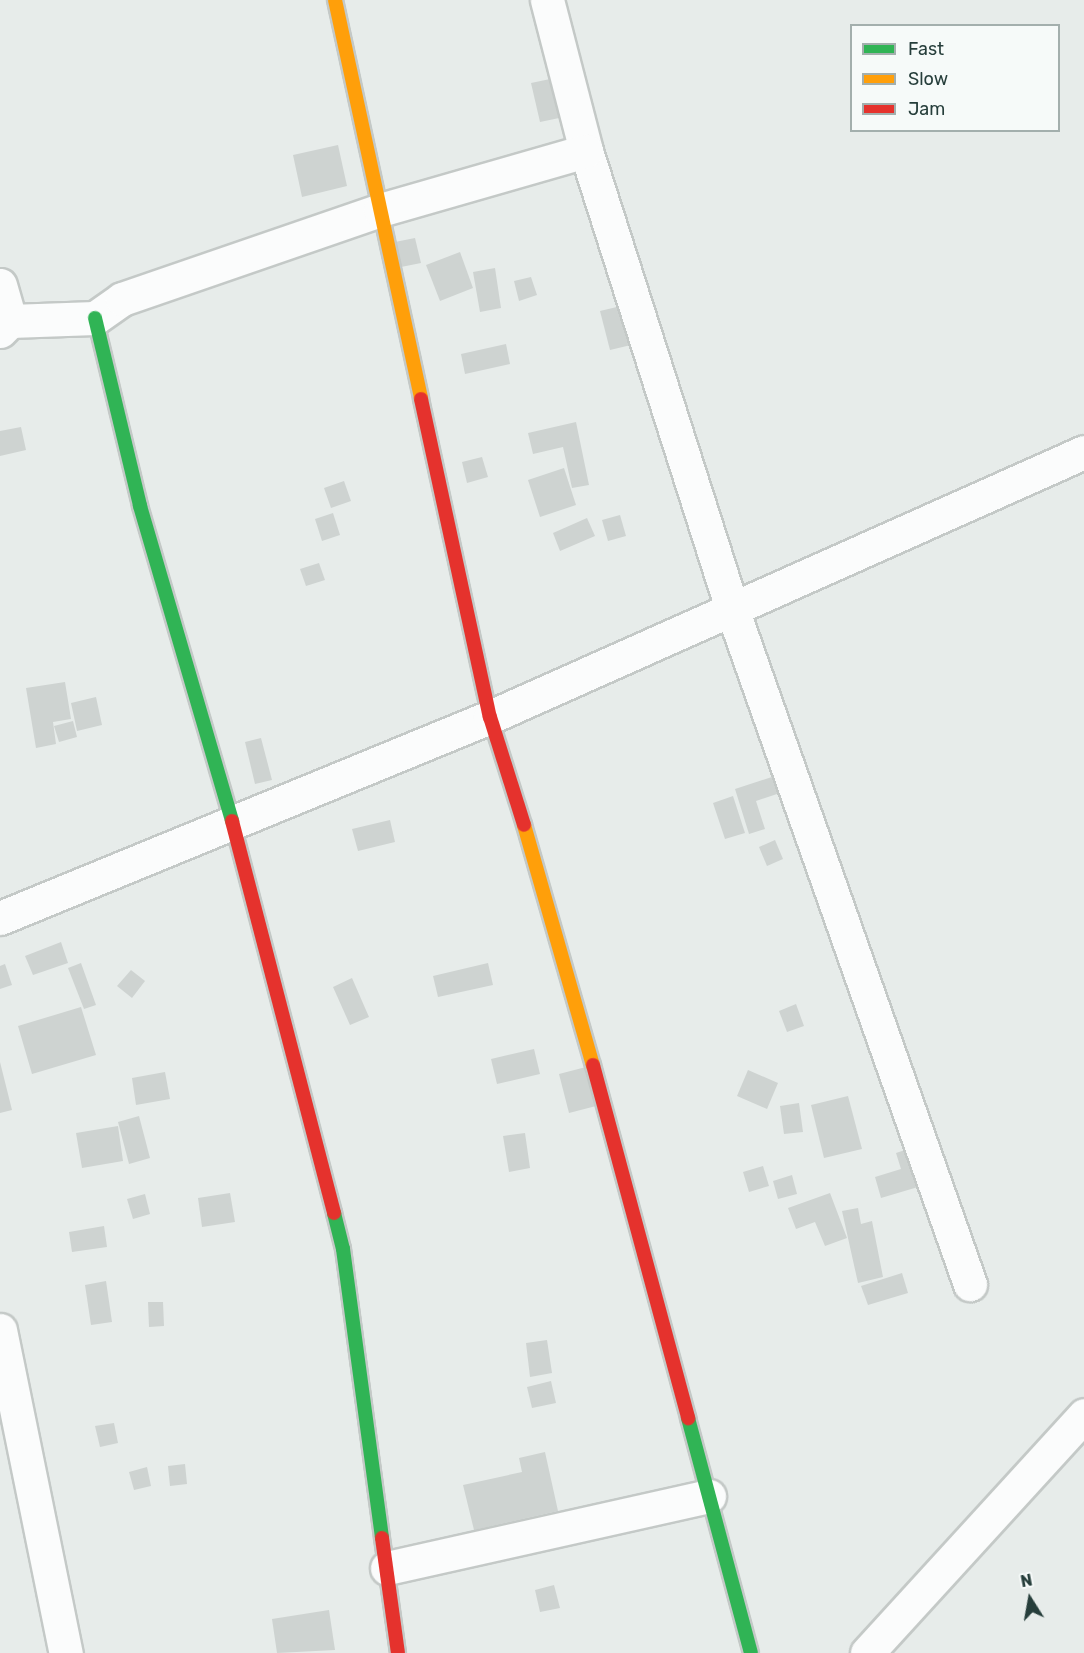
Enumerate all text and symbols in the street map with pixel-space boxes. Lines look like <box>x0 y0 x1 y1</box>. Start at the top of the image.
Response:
legend <box>850 24 1060 132</box>
text: Fast <box>908 38 944 60</box>
text: Slow <box>908 68 948 90</box>
text: Jam <box>908 98 945 120</box>
north arrow <box>1000 1569 1060 1629</box>
text: N <box>1019 1570 1034 1591</box>

